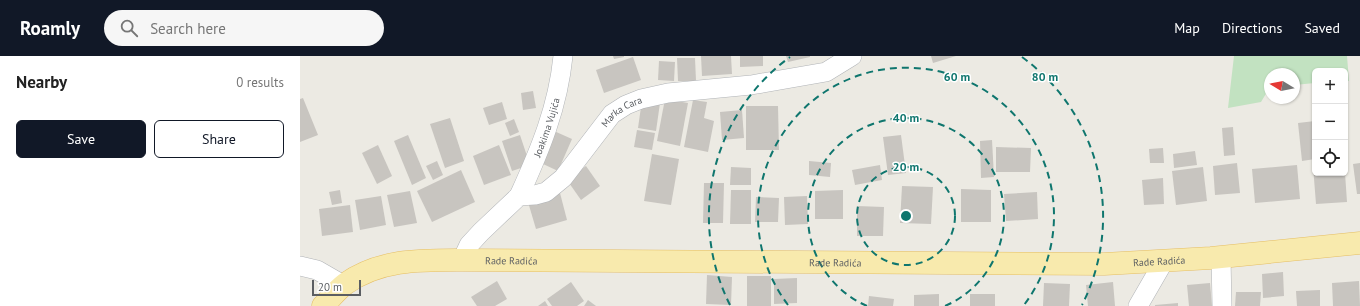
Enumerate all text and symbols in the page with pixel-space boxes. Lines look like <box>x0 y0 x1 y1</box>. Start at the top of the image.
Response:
search box <box>104 10 384 46</box>
text: Roamly <box>20 16 80 40</box>
icon: search <box>118 17 140 39</box>
text: Search here <box>150 19 226 38</box>
text: Map <box>1174 19 1200 37</box>
text: Directions <box>1222 19 1282 37</box>
text: Saved <box>1304 19 1340 37</box>
north arrow <box>1264 68 1300 104</box>
map controls <box>1312 68 1348 176</box>
button: + <box>1312 68 1348 104</box>
text: 60 m <box>944 69 970 84</box>
text: 80 m <box>1032 69 1058 84</box>
text: Nearby <box>16 71 67 93</box>
text: 0 results <box>236 74 284 91</box>
street label: Marka Cara <box>598 93 644 130</box>
street label: Joakima Vujića <box>530 97 563 160</box>
button: − <box>1312 104 1348 140</box>
text: 40 m <box>893 110 919 125</box>
button: Save <box>16 120 146 158</box>
button: Share <box>154 120 284 158</box>
button: locate <box>1312 140 1348 176</box>
text: 20 m <box>893 159 919 174</box>
centre of rings <box>899 209 913 223</box>
street label: Rade Radića <box>1133 253 1186 269</box>
street label: Rade Radića <box>485 254 538 267</box>
street label: Rade Radića <box>809 256 862 269</box>
scale bar <box>312 278 361 297</box>
text: 20 m <box>318 280 342 294</box>

